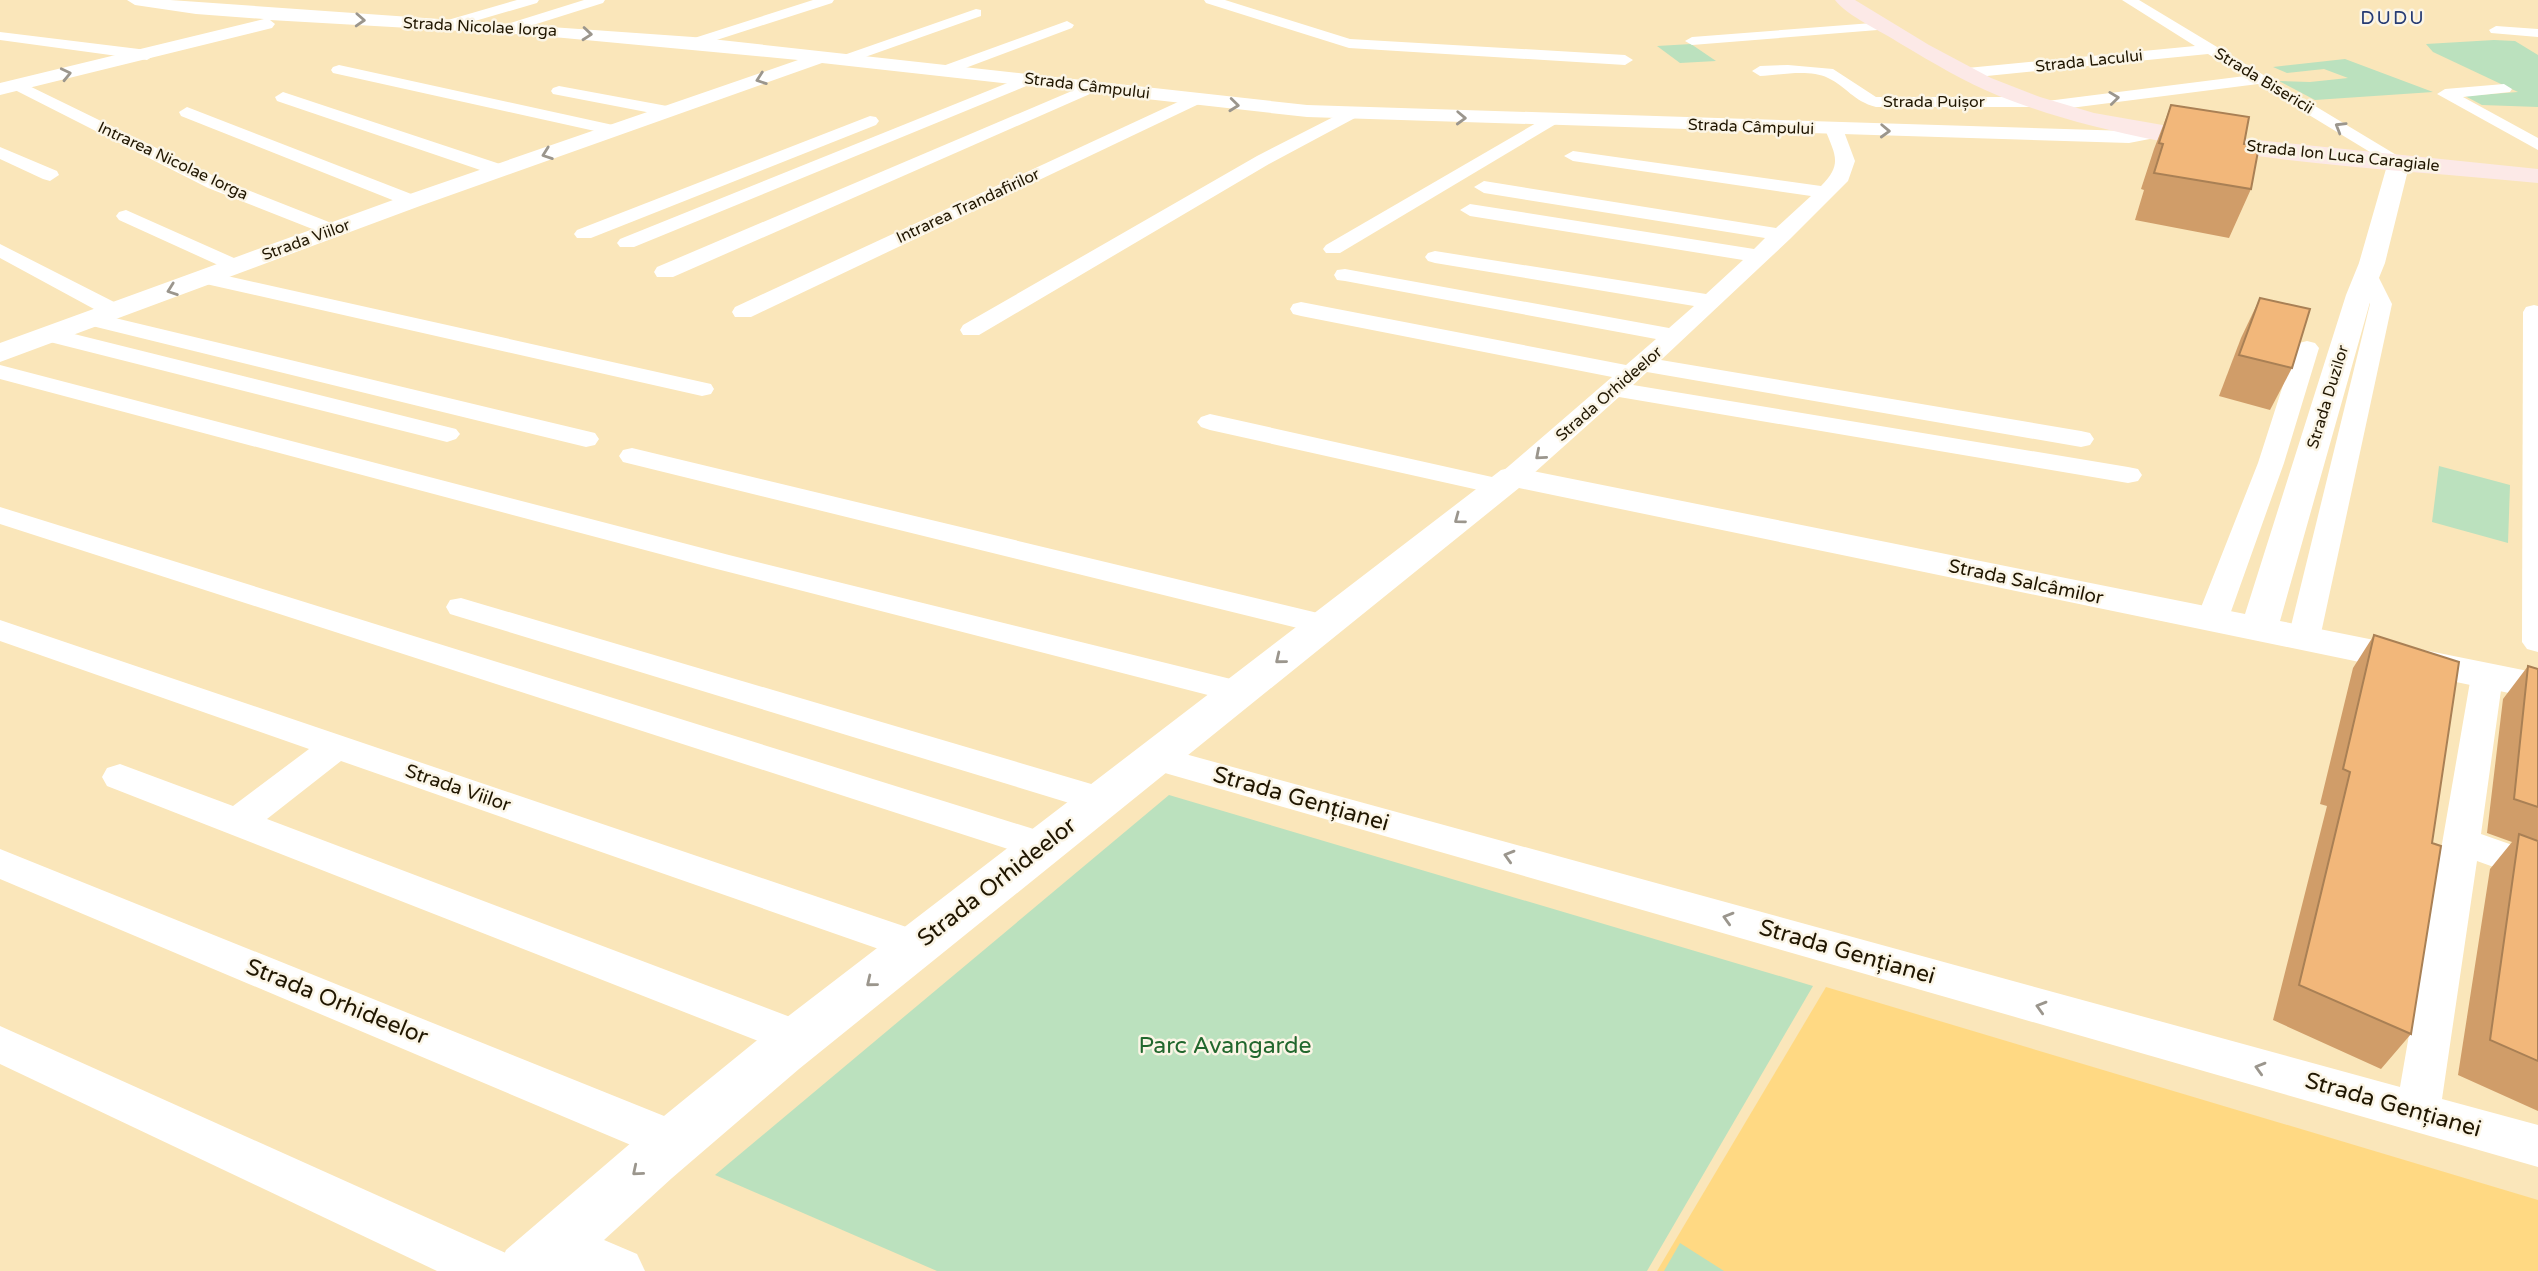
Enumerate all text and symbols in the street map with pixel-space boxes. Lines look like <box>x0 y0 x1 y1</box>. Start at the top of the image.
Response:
district label: DUDU <box>2360 7 2426 29</box>
one-way arrow <box>355 12 366 27</box>
street label: Strada Nicolae Iorga <box>403 13 557 41</box>
one-way arrow <box>582 26 593 41</box>
street label: Strada Bisericii <box>2211 44 2317 118</box>
street label: Strada Lacului <box>2034 45 2144 77</box>
one-way arrow <box>60 67 72 82</box>
street label: Strada Câmpului <box>1023 68 1151 104</box>
one-way arrow <box>756 71 768 85</box>
one-way arrow <box>2108 90 2120 105</box>
street label: Strada Puișor <box>1883 92 1986 112</box>
one-way arrow <box>1229 97 1240 112</box>
one-way arrow <box>1456 110 1467 125</box>
street label: Strada Câmpului <box>1688 115 1814 139</box>
street label: Intrarea Nicolae Iorga <box>95 117 251 205</box>
one-way arrow <box>2335 122 2348 135</box>
one-way arrow <box>1879 123 1890 138</box>
street label: Strada Ion Luca Caragiale <box>2246 136 2440 176</box>
one-way arrow <box>541 146 553 160</box>
street label: Intrarea Trandafirilor <box>893 164 1044 248</box>
street label: Strada Viilor <box>259 214 354 265</box>
one-way arrow <box>166 281 178 295</box>
street label: Strada Orhideelor <box>1552 342 1667 446</box>
street label: Strada Duzilor <box>2303 342 2354 451</box>
one-way arrow <box>1535 447 1548 459</box>
one-way arrow <box>1454 510 1467 523</box>
street label: Strada Salcâmilor <box>1947 555 2106 609</box>
one-way arrow <box>1275 650 1287 663</box>
street label: Strada Viilor <box>402 760 514 817</box>
street label: Strada Gențianei <box>1210 760 1392 838</box>
street label: Strada Orhideelor <box>912 811 1082 953</box>
one-way arrow <box>1503 850 1515 865</box>
one-way arrow <box>1722 911 1734 926</box>
street label: Strada Gențianei <box>1756 913 1938 991</box>
street label: Strada Orhideelor <box>242 953 432 1051</box>
one-way arrow <box>866 973 878 986</box>
one-way arrow <box>2035 1000 2047 1015</box>
park label: Parc Avangarde <box>1138 1032 1312 1060</box>
one-way arrow <box>2254 1062 2266 1076</box>
street label: Strada Gențianei <box>2302 1066 2484 1144</box>
one-way arrow <box>632 1163 645 1176</box>

